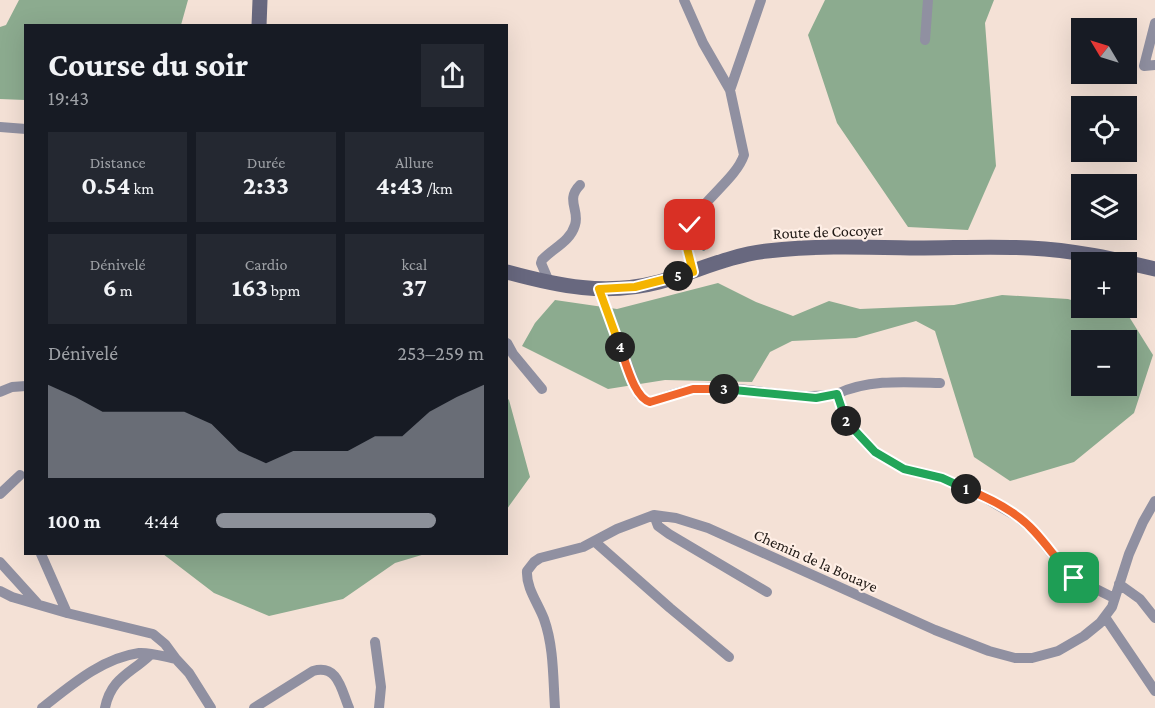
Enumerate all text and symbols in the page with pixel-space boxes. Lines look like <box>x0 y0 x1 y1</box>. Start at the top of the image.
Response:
north arrow <box>1071 18 1137 84</box>
map controls <box>1071 18 1137 396</box>
button: share <box>421 44 484 107</box>
text: Course du soir <box>48 46 248 83</box>
text: 19:43 <box>48 87 89 109</box>
button: locate <box>1071 96 1137 162</box>
text: Distance <box>90 154 146 171</box>
text: Durée <box>247 154 285 171</box>
text: Allure <box>395 154 434 171</box>
text: 0.54 <box>81 171 130 200</box>
text: 2:33 <box>243 171 289 200</box>
text: 4:43 <box>376 171 424 200</box>
button: layers <box>1071 174 1137 240</box>
text: km <box>130 180 154 197</box>
text: /km <box>424 180 453 197</box>
pin <box>664 199 715 250</box>
icon: check <box>673 208 706 241</box>
street label: Route de Cocoyer <box>773 221 884 243</box>
button: + <box>1071 252 1137 318</box>
text: Dénivelé <box>90 256 146 273</box>
text: Cardio <box>245 256 287 273</box>
text: kcal <box>401 256 427 273</box>
pin: 5 <box>663 261 693 291</box>
text: 5 <box>674 267 682 284</box>
text: 6 <box>103 273 117 302</box>
text: 163 <box>232 273 268 302</box>
text: 37 <box>402 273 427 302</box>
text: m <box>117 282 133 299</box>
text: bpm <box>268 282 300 299</box>
button: − <box>1071 330 1137 396</box>
pin: 4 <box>605 332 635 362</box>
text: 4 <box>616 338 624 355</box>
text: Dénivelé <box>48 342 118 364</box>
text: 253–259 m <box>397 342 484 364</box>
pin: 3 <box>709 374 739 404</box>
text: 3 <box>720 380 728 397</box>
pin: 2 <box>831 406 861 436</box>
text: 2 <box>842 412 850 429</box>
pin: 1 <box>951 474 981 504</box>
text: 1 <box>963 480 969 497</box>
text: 100 m <box>48 510 101 532</box>
text: 4:44 <box>144 510 179 532</box>
street label: Chemin de la Bouaye <box>751 526 880 596</box>
pin <box>1048 552 1099 603</box>
icon: arrive <box>1057 561 1090 594</box>

